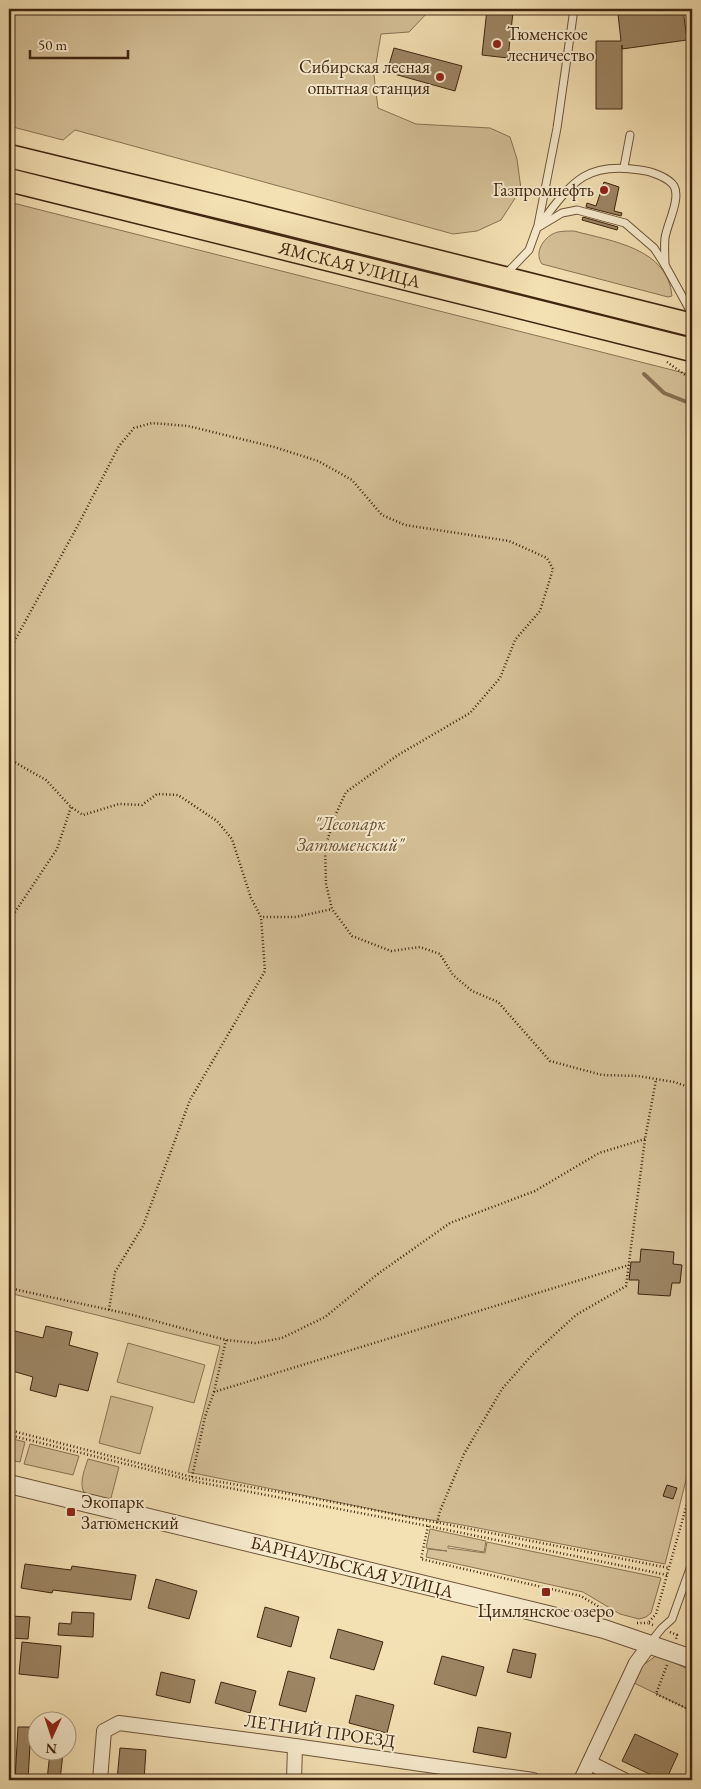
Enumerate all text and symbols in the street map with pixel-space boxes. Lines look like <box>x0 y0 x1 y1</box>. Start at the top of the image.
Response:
place label: Тюменское лесничество <box>507 22 595 66</box>
scale bar <box>30 28 128 60</box>
text: 50 m <box>38 35 67 54</box>
marker: Тюменское лесничество <box>491 38 503 50</box>
place label: Сибирская лесная опытная станция <box>299 55 430 99</box>
marker: Сибирская лесная опытная станция <box>434 71 446 83</box>
place label: Газпромнефть <box>493 178 594 201</box>
marker: Газпромнефть <box>598 184 610 196</box>
street label: ЯМСКАЯ УЛИЦА <box>276 235 423 293</box>
park label: "Лесопарк Затюменский" <box>296 812 406 856</box>
place label: Экопарк Затюменский <box>81 1490 179 1534</box>
marker: Экопарк Затюменский <box>65 1506 77 1518</box>
street label: БАРНАУЛЬСКАЯ УЛИЦА <box>248 1530 456 1603</box>
marker: Цимлянское озеро <box>540 1586 552 1598</box>
place label: Цимлянское озеро <box>478 1599 614 1622</box>
street label: ЛЕТНИЙ ПРОЕЗД <box>243 1709 397 1753</box>
north arrow <box>28 1712 78 1762</box>
text: N <box>45 1740 57 1758</box>

